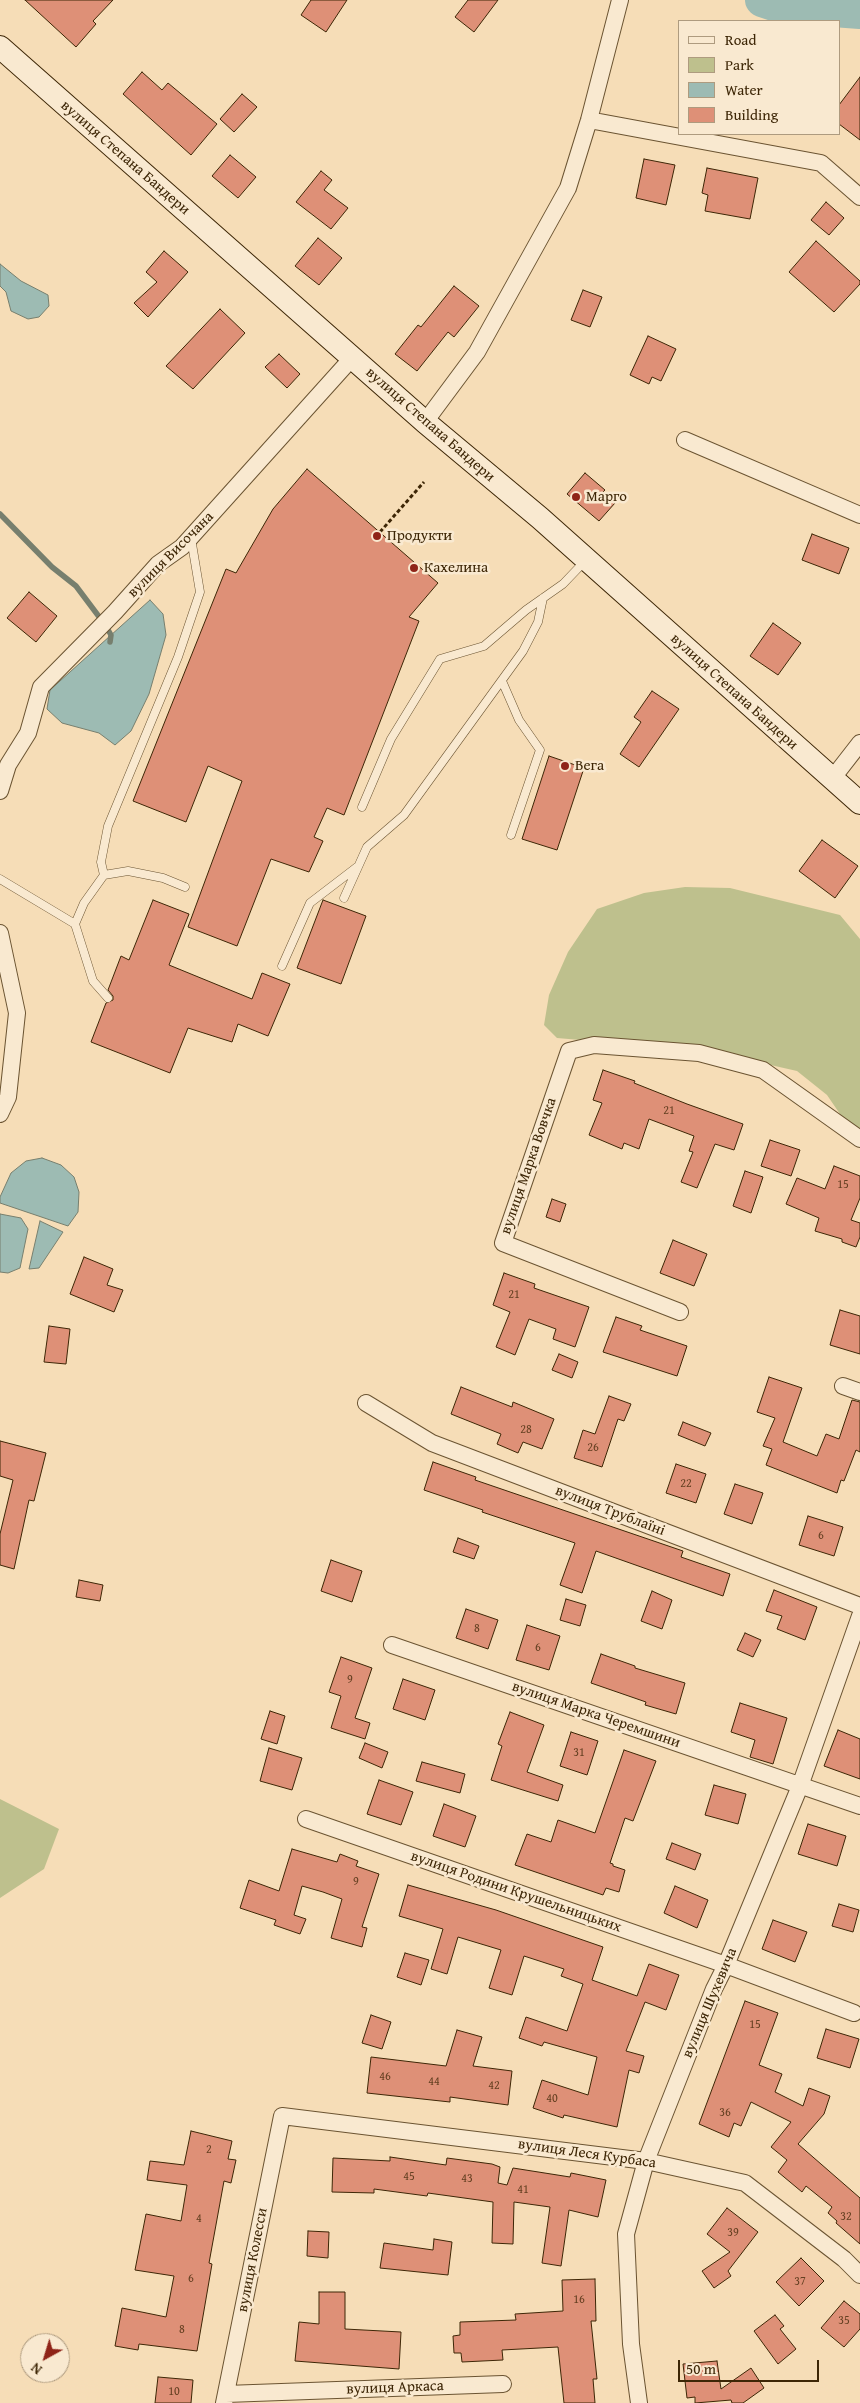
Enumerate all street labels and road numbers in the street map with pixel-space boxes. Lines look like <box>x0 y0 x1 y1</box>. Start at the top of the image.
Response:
street label: вулиця Степана Бандери <box>57 97 193 219</box>
street label: вулиця Степана Бандери <box>362 364 498 486</box>
street label: вулиця Височана <box>124 508 218 602</box>
street label: вулиця Степана Бандери <box>667 630 801 754</box>
street label: вулиця Марка Вовчка <box>497 1095 561 1237</box>
street label: вулиця Трублаїні <box>553 1482 667 1540</box>
street label: вулиця Марка Черемшини <box>509 1678 683 1752</box>
street label: вулиця Родини Крушельницьких <box>408 1847 624 1937</box>
street label: вулиця Шухевича <box>679 1945 741 2061</box>
street label: вулиця Леся Курбаса <box>517 2135 657 2173</box>
street label: вулиця Колесси <box>234 2206 272 2314</box>
street label: вулиця Аркаса <box>346 2377 444 2399</box>

